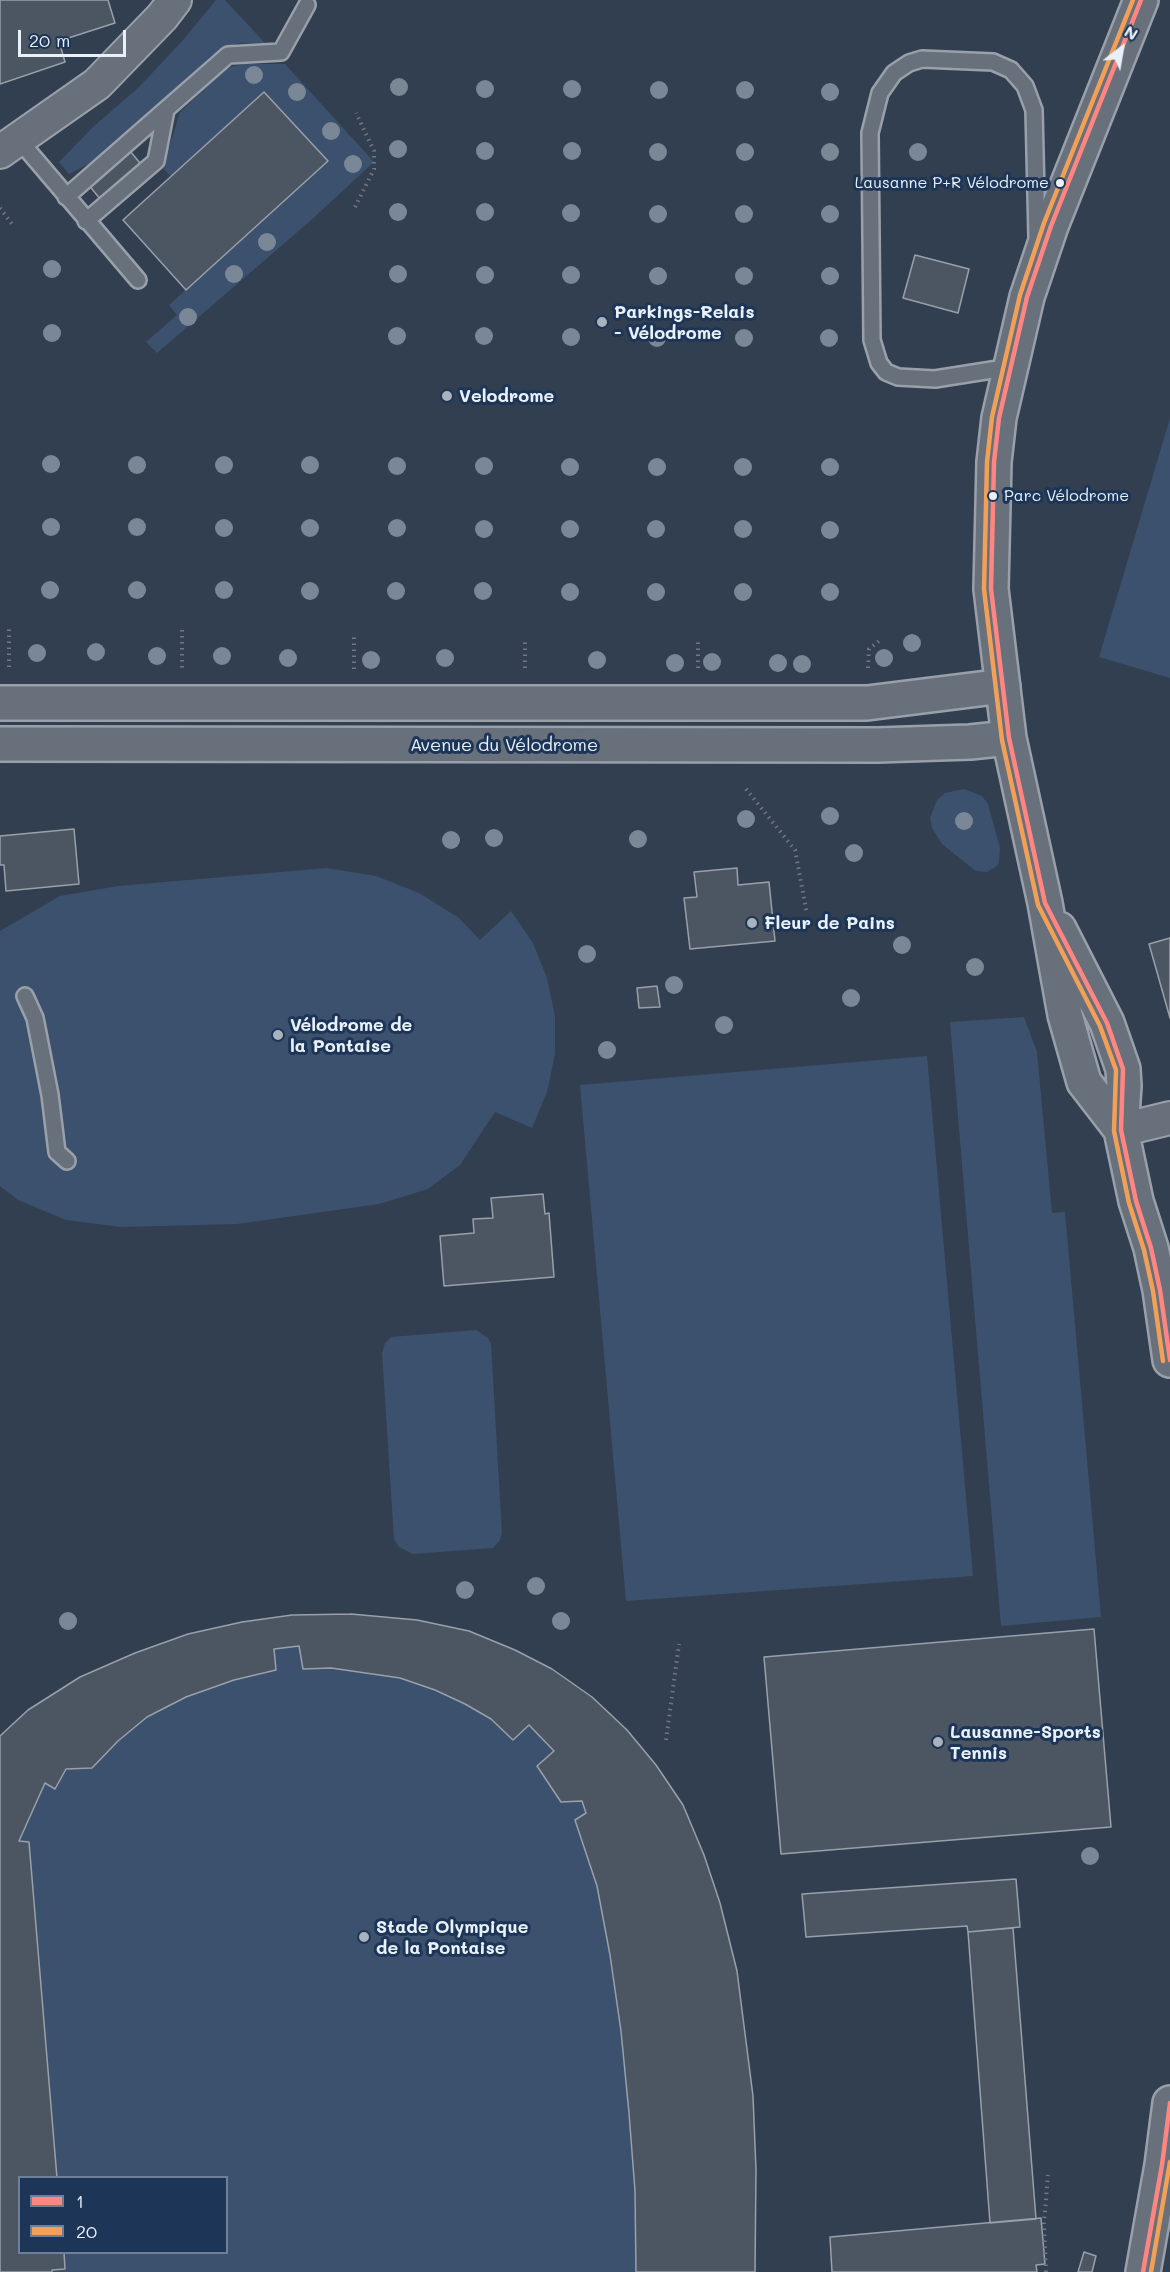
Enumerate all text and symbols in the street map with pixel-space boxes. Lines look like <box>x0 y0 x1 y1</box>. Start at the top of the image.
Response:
scale bar <box>21 18 129 56</box>
north arrow <box>1092 18 1152 78</box>
text: N <box>1121 20 1142 44</box>
text: 20 m <box>29 28 70 52</box>
place label: Lausanne P+R Vélodrome <box>855 173 1049 193</box>
marker: Lausanne P+R Vélodrome <box>1054 177 1066 189</box>
place label: Parkings-Relais - Vélodrome <box>614 301 754 344</box>
marker: Parkings-Relais - Vélodrome <box>595 315 609 329</box>
place label: Velodrome <box>459 385 554 407</box>
marker: Velodrome <box>440 389 454 403</box>
place label: Parc Vélodrome <box>1004 486 1129 506</box>
marker: Parc Vélodrome <box>987 490 999 502</box>
street label: Avenue du Vélodrome <box>410 734 598 756</box>
place label: Fleur de Pains <box>764 912 895 934</box>
marker: Fleur de Pains <box>745 916 759 930</box>
place label: Vélodrome de la Pontaise <box>290 1014 412 1056</box>
marker: Vélodrome de la Pontaise <box>271 1028 285 1042</box>
place label: Lausanne-Sports Tennis <box>950 1721 1101 1764</box>
marker: Lausanne-Sports Tennis <box>931 1735 945 1749</box>
place label: Stade Olympique de la Pontaise <box>376 1916 529 1958</box>
marker: Stade Olympique de la Pontaise <box>357 1930 371 1944</box>
legend <box>18 2176 228 2254</box>
text: 1 <box>76 2189 84 2213</box>
text: 20 <box>76 2219 97 2243</box>

